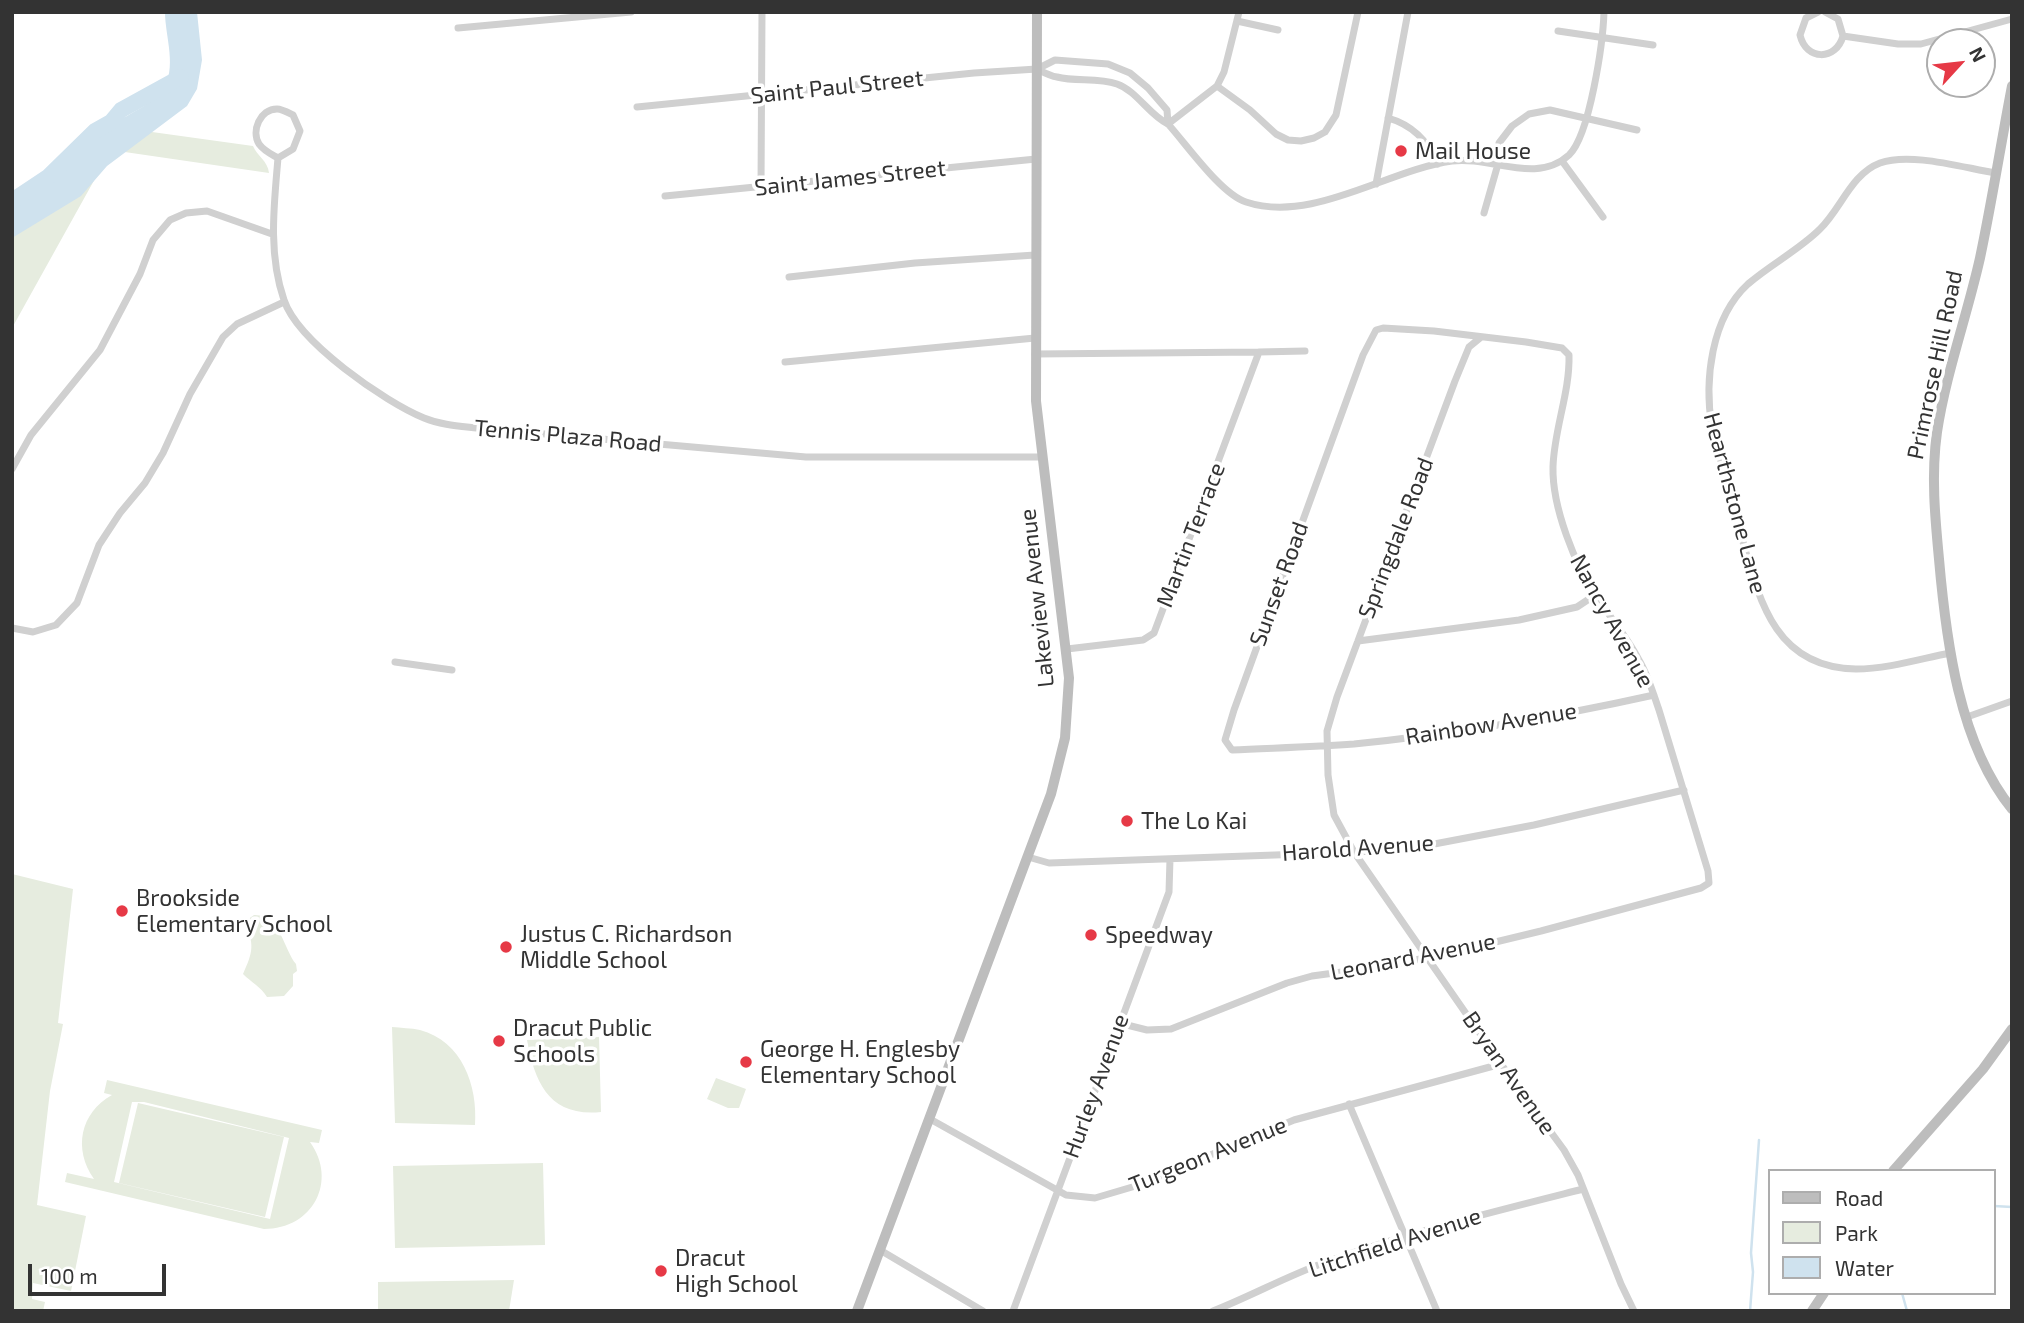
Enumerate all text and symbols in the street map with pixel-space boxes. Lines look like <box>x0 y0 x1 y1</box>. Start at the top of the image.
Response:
north arrow <box>1926 28 1996 98</box>
text: N <box>1965 43 1992 65</box>
street label: Saint Paul Street <box>749 64 925 110</box>
place label: Mail House <box>1415 137 1531 165</box>
marker: Mail House <box>1393 143 1409 159</box>
street label: Saint James Street <box>753 154 947 202</box>
street label: Primrose Hill Road <box>1901 268 1969 462</box>
street label: Hearthstone Lane <box>1698 409 1772 597</box>
street label: Tennis Plaza Road <box>473 414 663 458</box>
street label: Springdale Road <box>1353 454 1439 622</box>
street label: Martin Terrace <box>1151 459 1231 611</box>
street label: Lakeview Avenue <box>1014 507 1060 689</box>
street label: Sunset Road <box>1244 518 1314 650</box>
street label: Nancy Avenue <box>1564 550 1660 692</box>
street label: Rainbow Avenue <box>1403 697 1579 751</box>
place label: The Lo Kai <box>1141 807 1247 835</box>
marker: The Lo Kai <box>1119 813 1135 829</box>
street label: Harold Avenue <box>1281 829 1435 867</box>
place label: Brookside Elementary School <box>136 884 332 938</box>
marker: Brookside Elementary School <box>114 903 130 919</box>
place label: Justus C. Richardson Middle School <box>520 920 732 974</box>
place label: Speedway <box>1105 921 1213 949</box>
marker: Speedway <box>1083 927 1099 943</box>
street label: Leonard Avenue <box>1328 927 1498 987</box>
marker: Justus C. Richardson Middle School <box>498 939 514 955</box>
street label: Bryan Avenue <box>1456 1006 1562 1140</box>
street label: Hurley Avenue <box>1057 1010 1135 1162</box>
place label: Dracut Public Schools <box>513 1014 652 1068</box>
marker: Dracut Public Schools <box>491 1033 507 1049</box>
place label: George H. Englesby Elementary School <box>760 1035 960 1089</box>
marker: George H. Englesby Elementary School <box>738 1054 754 1070</box>
street label: Turgeon Avenue <box>1125 1111 1291 1199</box>
legend <box>1769 1169 1996 1295</box>
text: Road <box>1835 1185 1883 1210</box>
street label: Litchfield Avenue <box>1305 1202 1485 1284</box>
text: Park <box>1835 1220 1878 1245</box>
place label: Dracut High School <box>675 1244 798 1298</box>
scale bar <box>32 1250 170 1294</box>
text: Water <box>1835 1255 1894 1280</box>
text: 100 m <box>41 1263 98 1288</box>
marker: Dracut High School <box>653 1263 669 1279</box>

